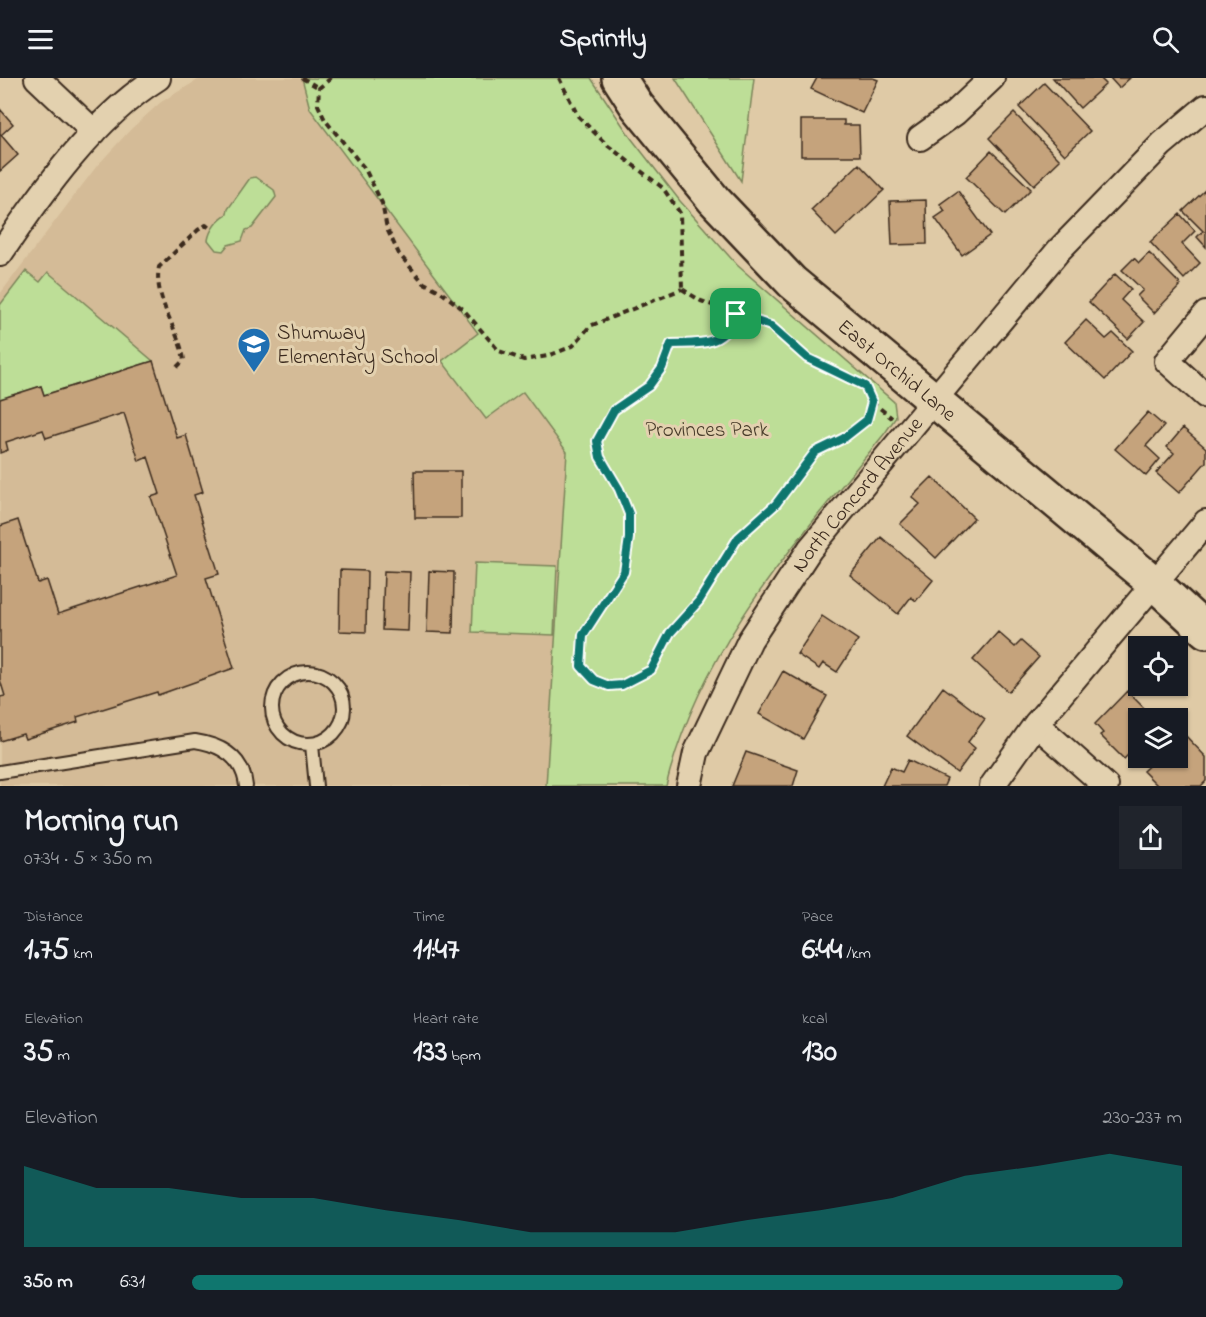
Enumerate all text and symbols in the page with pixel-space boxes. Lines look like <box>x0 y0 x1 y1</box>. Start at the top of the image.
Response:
text: Sprintly <box>559 20 647 59</box>
icon: menu <box>24 23 57 56</box>
icon: search <box>1149 23 1182 56</box>
pin <box>710 288 761 339</box>
icon: arrive <box>719 297 752 330</box>
street label: East Orchid Lane <box>830 313 962 430</box>
place label: Shumway Elementary School <box>277 319 438 375</box>
school or university icon: Shumway Elementary School <box>236 326 272 373</box>
street label: North Concord Avenue <box>786 411 931 579</box>
park label: Provinces Park <box>645 416 769 446</box>
map controls <box>1128 636 1188 768</box>
button: locate <box>1128 636 1188 696</box>
button: layers <box>1128 708 1188 768</box>
text: Morning run <box>24 798 178 846</box>
button: share <box>1119 806 1182 869</box>
text: 07:34 · 5 × 350 m <box>24 845 152 874</box>
text: Distance <box>24 905 83 929</box>
text: Time <box>413 905 445 929</box>
text: Pace <box>802 905 833 929</box>
text: 1.75 <box>24 929 69 973</box>
text: 11:47 <box>413 929 459 973</box>
text: 6:44 <box>802 929 842 973</box>
text: km <box>69 942 93 966</box>
text: /km <box>842 942 871 966</box>
text: Elevation <box>24 1007 83 1031</box>
text: Heart rate <box>413 1007 479 1031</box>
text: kcal <box>802 1007 827 1031</box>
text: 35 <box>24 1031 54 1075</box>
text: 133 <box>413 1031 447 1075</box>
text: 130 <box>802 1031 837 1075</box>
text: m <box>54 1044 70 1068</box>
text: bpm <box>447 1044 481 1068</box>
text: Elevation <box>24 1104 98 1133</box>
text: 230–237 m <box>1102 1104 1182 1133</box>
text: 350 m <box>24 1268 73 1297</box>
text: 6:31 <box>120 1268 145 1297</box>

